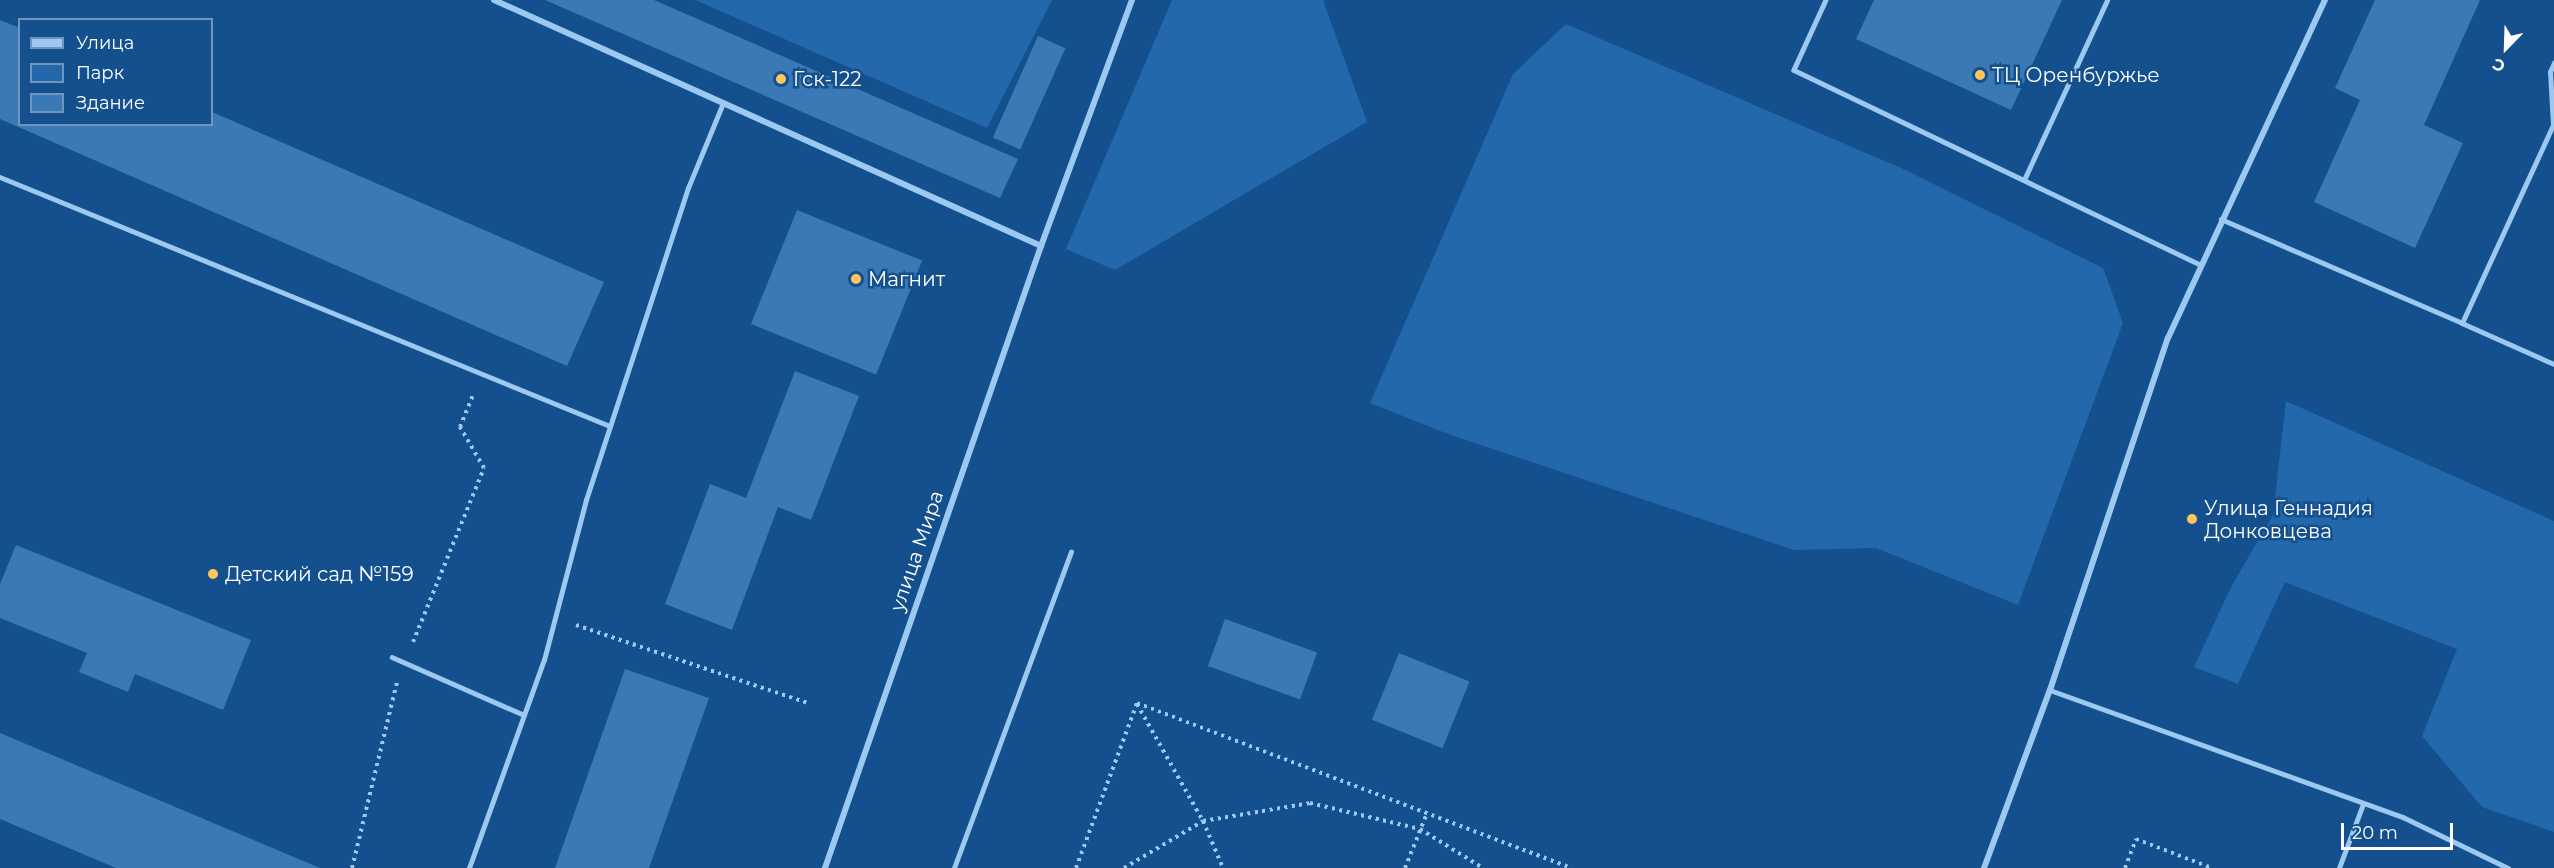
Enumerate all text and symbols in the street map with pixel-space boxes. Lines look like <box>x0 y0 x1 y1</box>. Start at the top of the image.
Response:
legend <box>18 18 213 126</box>
north arrow <box>2476 18 2536 78</box>
text: Улица <box>76 32 134 54</box>
text: С <box>2490 54 2508 76</box>
text: Парк <box>76 62 124 84</box>
place label: ТЦ Оренбуржье <box>1992 63 2160 87</box>
place label: Гск-122 <box>793 67 862 91</box>
marker: ТЦ Оренбуржье <box>1973 68 1987 82</box>
marker: Гск-122 <box>774 72 788 86</box>
text: Здание <box>76 92 145 114</box>
place label: Магнит <box>868 267 945 291</box>
marker: Магнит <box>849 272 863 286</box>
street label: улица Мира <box>885 488 949 614</box>
place label: Улица Геннадия Донковцева <box>2204 496 2373 543</box>
marker: Улица Геннадия Донковцева <box>2185 512 2199 526</box>
place label: Детский сад №159 <box>225 562 414 586</box>
marker: Детский сад №159 <box>206 567 220 581</box>
scale bar <box>2344 811 2456 849</box>
text: 20 m <box>2352 822 2398 844</box>

